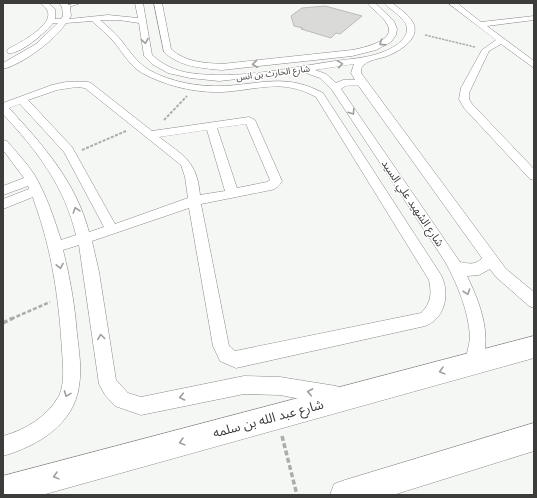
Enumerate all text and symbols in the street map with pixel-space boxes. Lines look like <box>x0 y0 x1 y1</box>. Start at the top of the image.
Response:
one-way arrow <box>140 38 149 45</box>
one-way arrow <box>380 38 387 45</box>
one-way arrow <box>252 59 258 68</box>
one-way arrow <box>337 60 343 68</box>
street label: شارع الحارث بن انس <box>235 63 311 84</box>
one-way arrow <box>347 107 354 114</box>
street label: شارع الشهيد علي السيد <box>377 157 448 251</box>
one-way arrow <box>72 207 80 214</box>
one-way arrow <box>55 263 63 269</box>
one-way arrow <box>462 288 470 295</box>
one-way arrow <box>97 334 106 341</box>
one-way arrow <box>439 367 445 375</box>
one-way arrow <box>306 388 313 396</box>
one-way arrow <box>64 391 72 398</box>
one-way arrow <box>178 393 185 401</box>
street label: شارع عبد الله بن سلمه <box>211 395 326 443</box>
one-way arrow <box>178 437 185 446</box>
one-way arrow <box>53 471 60 480</box>

